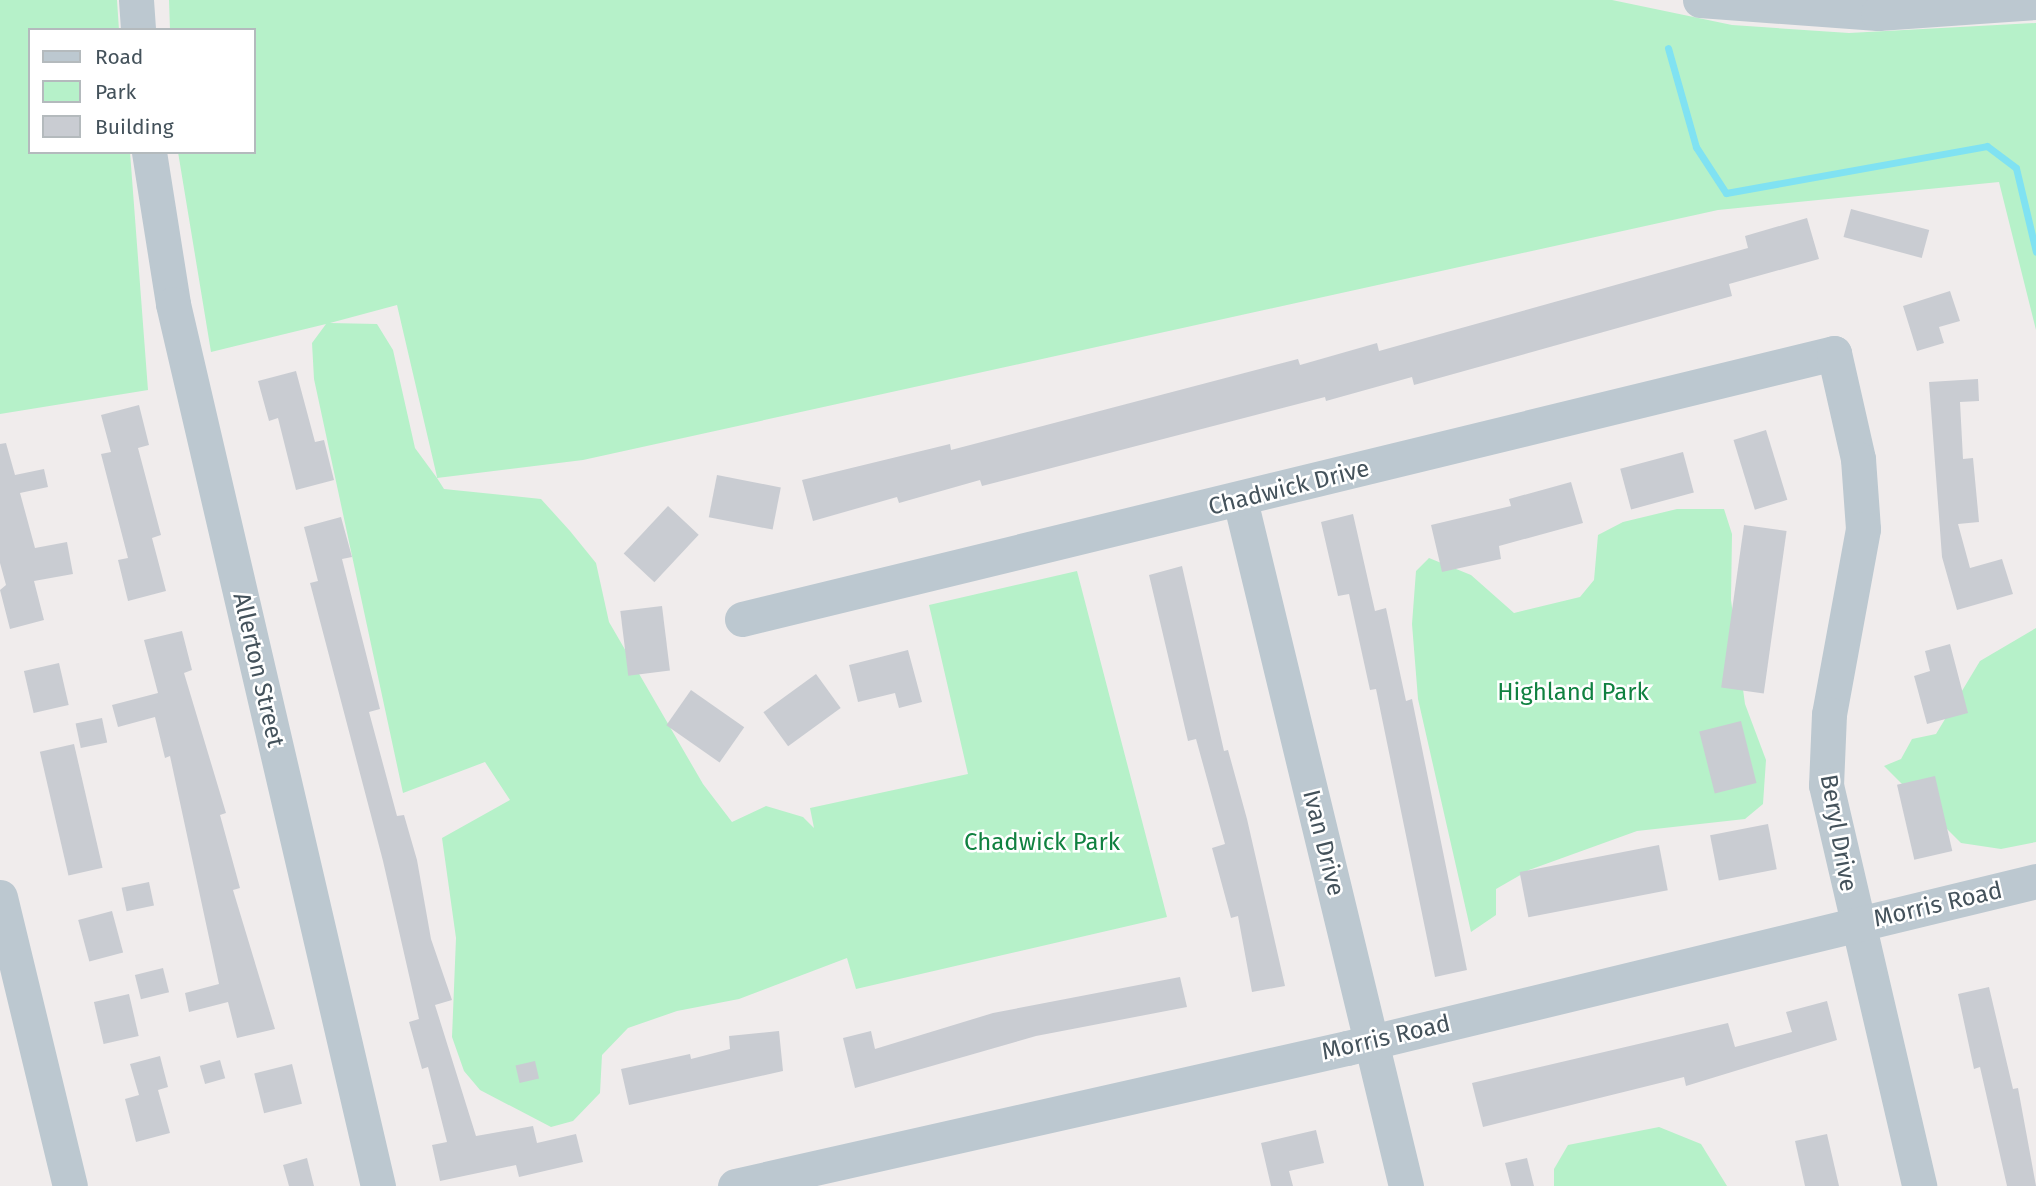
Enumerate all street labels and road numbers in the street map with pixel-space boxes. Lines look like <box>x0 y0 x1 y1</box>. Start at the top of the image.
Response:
street label: Chadwick Drive <box>1205 454 1373 522</box>
street label: Allerton Street <box>226 590 290 750</box>
street label: Beryl Drive <box>1814 772 1862 894</box>
street label: Ivan Drive <box>1296 787 1350 899</box>
street label: Morris Road <box>1871 876 2005 934</box>
street label: Morris Road <box>1319 1009 1453 1067</box>

